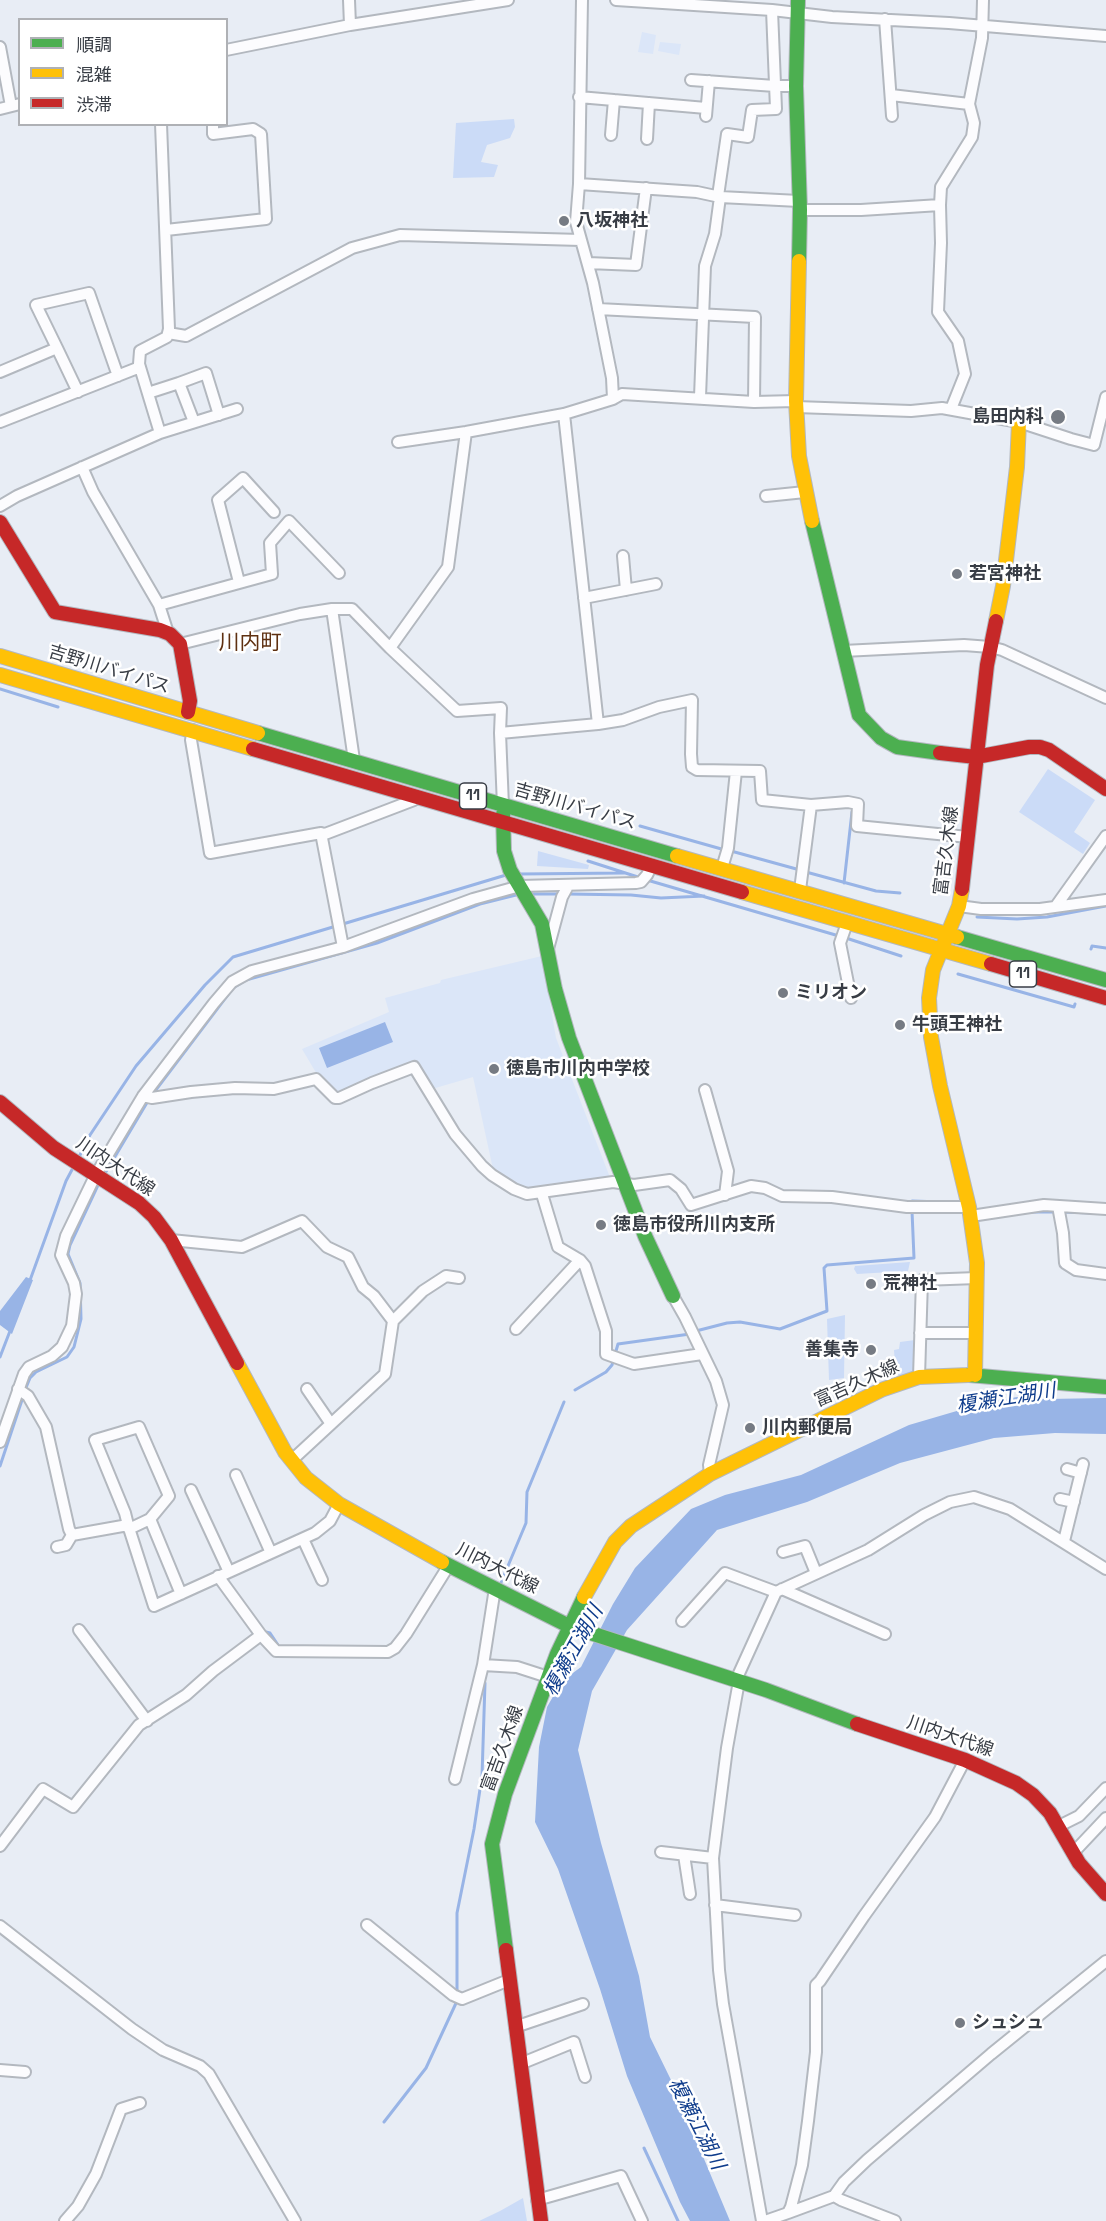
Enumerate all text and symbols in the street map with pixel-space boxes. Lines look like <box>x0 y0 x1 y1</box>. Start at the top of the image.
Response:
legend <box>18 18 228 126</box>
text: 順調 <box>76 33 112 56</box>
text: 混雑 <box>76 63 112 86</box>
text: 渋滞 <box>76 93 112 116</box>
place label: 八坂神社 <box>576 210 648 232</box>
marker: 八坂神社 <box>557 214 571 228</box>
place label: 島田内科 <box>972 406 1044 428</box>
marker: 島田内科 <box>1049 408 1067 426</box>
place label: 若宮神社 <box>969 563 1041 585</box>
marker: 若宮神社 <box>950 567 964 581</box>
district label: 川内町 <box>219 630 281 656</box>
street label: 吉野川バイパス <box>46 641 172 699</box>
street label: 吉野川バイパス <box>511 779 639 835</box>
road number: 11 <box>460 783 486 809</box>
street label: 富吉久木線 <box>931 805 963 897</box>
road number: 11 <box>1010 961 1036 987</box>
place label: ミリオン <box>795 982 867 1004</box>
marker: ミリオン <box>776 986 790 1000</box>
place label: 牛頭王神社 <box>912 1014 1002 1036</box>
marker: 牛頭王神社 <box>893 1018 907 1032</box>
place label: 徳島市川内中学校 <box>506 1058 650 1080</box>
marker: 徳島市川内中学校 <box>487 1062 501 1076</box>
street label: 川内大代線 <box>72 1133 158 1201</box>
place label: 徳島市役所川内支所 <box>613 1214 775 1236</box>
marker: 徳島市役所川内支所 <box>594 1218 608 1232</box>
place label: 荒神社 <box>883 1273 937 1295</box>
marker: 荒神社 <box>864 1277 878 1291</box>
place label: 善集寺 <box>805 1339 859 1361</box>
marker: 善集寺 <box>864 1343 878 1357</box>
street label: 富吉久木線 <box>811 1356 903 1412</box>
water label: 榎瀬江湖川 <box>955 1379 1057 1419</box>
place label: 川内郵便局 <box>762 1417 852 1439</box>
marker: 川内郵便局 <box>743 1421 757 1435</box>
street label: 川内大代線 <box>452 1539 542 1599</box>
water label: 榎瀬江湖川 <box>539 1601 609 1701</box>
street label: 富吉久木線 <box>477 1703 529 1795</box>
street label: 川内大代線 <box>904 1712 996 1762</box>
place label: シュシュ <box>972 2012 1044 2034</box>
marker: シュシュ <box>953 2016 967 2030</box>
water label: 榎瀬江湖川 <box>663 2074 729 2174</box>

